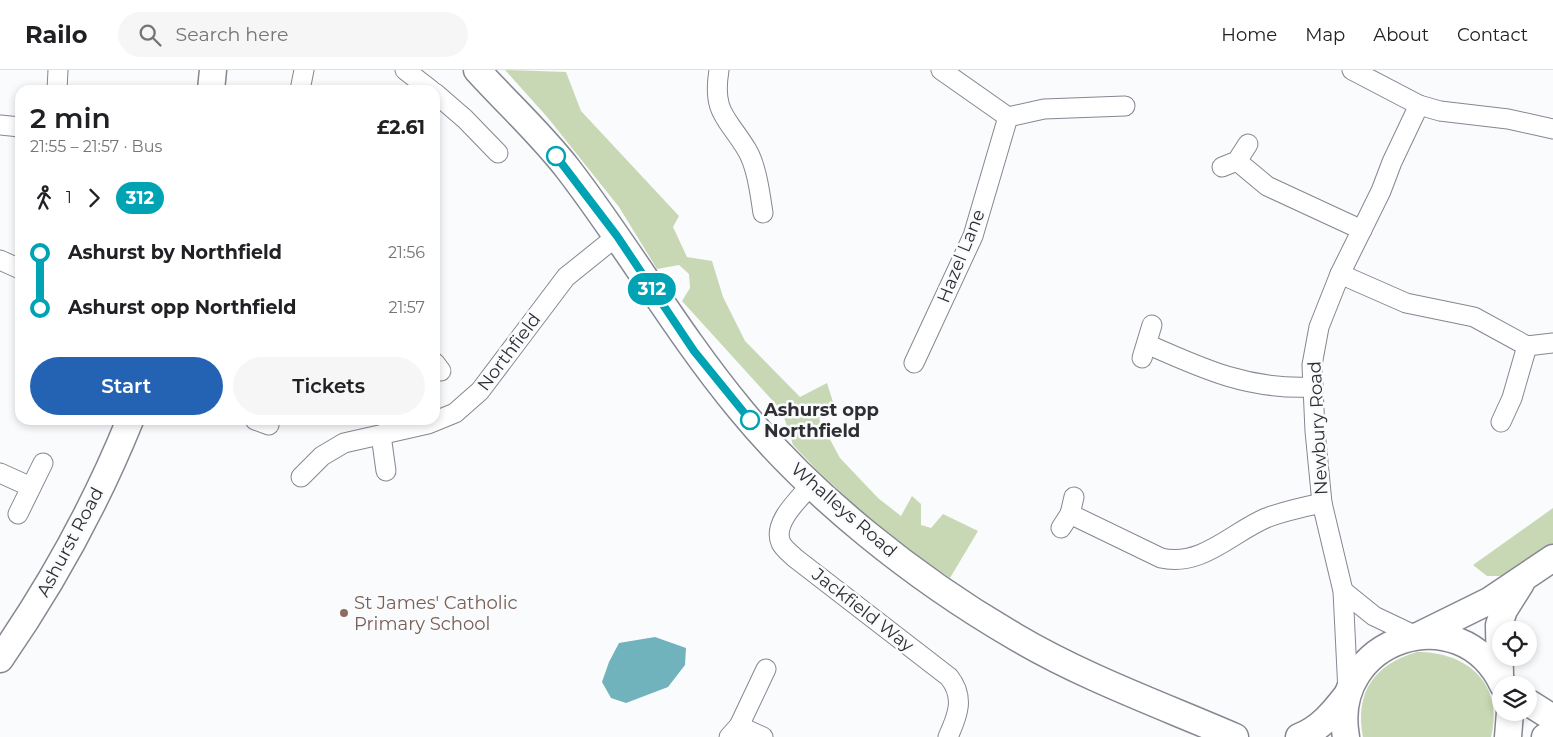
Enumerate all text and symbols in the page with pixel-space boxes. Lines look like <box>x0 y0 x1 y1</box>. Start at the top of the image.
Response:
search box <box>118 12 468 57</box>
text: Railo <box>25 20 88 49</box>
icon: search <box>136 21 164 49</box>
text: Search here <box>176 23 289 46</box>
text: Home <box>1221 24 1277 46</box>
text: Map <box>1305 24 1345 46</box>
text: About <box>1373 24 1429 46</box>
text: Contact <box>1457 24 1528 46</box>
text: 2 min <box>30 101 111 135</box>
text: £2.61 <box>377 116 425 139</box>
text: 21:55 – 21:57 · Bus <box>30 137 162 156</box>
unlabelled marker <box>546 146 566 166</box>
icon: walk <box>30 184 58 212</box>
icon: forward <box>80 184 108 212</box>
text: 312 <box>126 187 154 209</box>
text: 1 <box>66 188 72 207</box>
street label: Hazel Lane <box>932 206 990 306</box>
text: Ashurst by Northfield <box>68 241 282 264</box>
text: 21:56 <box>388 243 425 262</box>
line badge: 312 <box>623 273 681 305</box>
text: 312 <box>638 278 666 300</box>
text: Ashurst opp Northfield <box>68 296 296 319</box>
text: 21:57 <box>388 298 425 317</box>
street label: Northfield <box>473 309 545 395</box>
button: Start <box>30 357 223 415</box>
button: Tickets <box>233 357 425 415</box>
street label: Newbury Road <box>1304 360 1332 496</box>
place label: Ashurst opp Northfield <box>763 399 879 442</box>
marker: Ashurst opp Northfield <box>740 410 760 430</box>
street label: Whalleys Road <box>787 458 901 562</box>
street label: Ashurst Road <box>32 483 108 601</box>
street label: Jackfield Way <box>807 563 918 657</box>
place label: St James' Catholic Primary School <box>354 592 518 635</box>
marker: St James' Catholic Primary School <box>338 607 350 619</box>
map controls <box>1492 621 1537 721</box>
button: locate <box>1492 621 1537 666</box>
button: layers <box>1492 676 1537 721</box>

